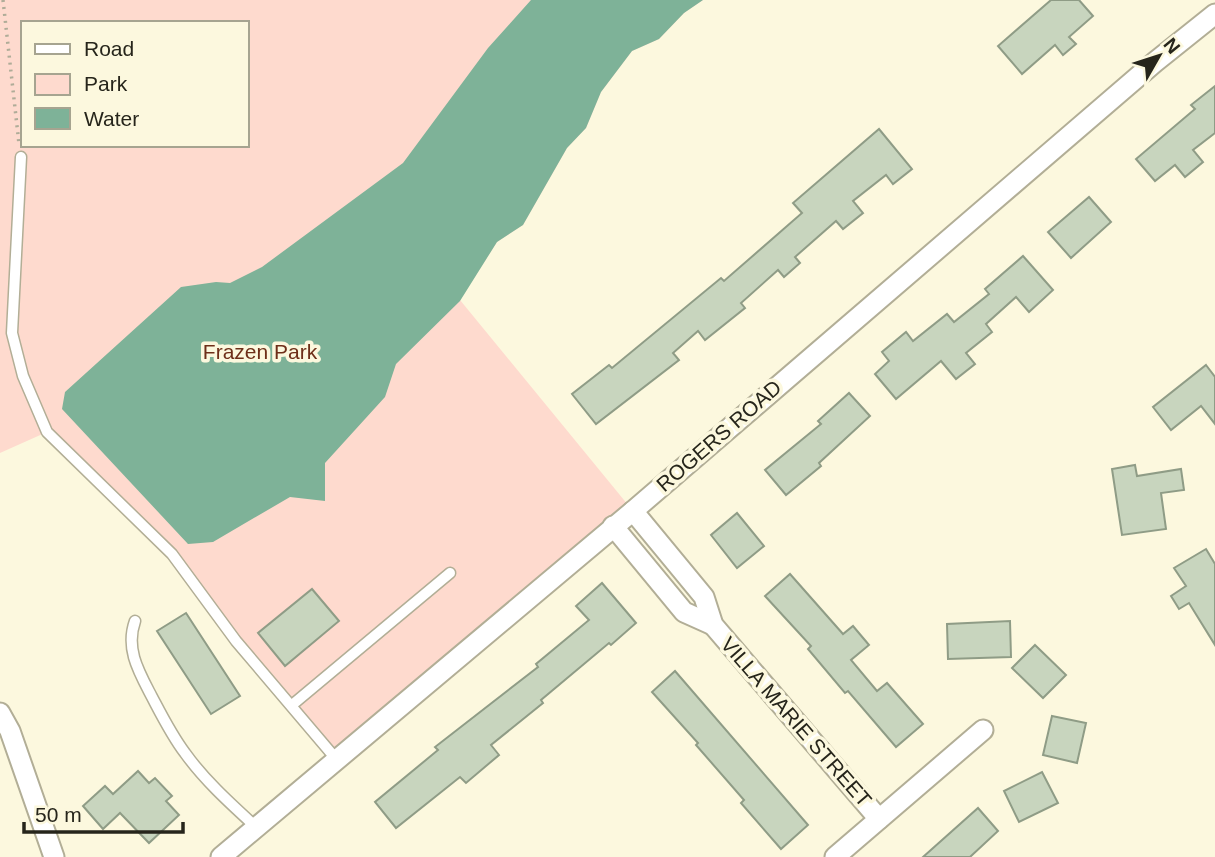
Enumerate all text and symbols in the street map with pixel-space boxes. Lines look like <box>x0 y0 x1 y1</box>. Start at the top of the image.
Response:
legend <box>21 21 248 147</box>
north arrow <box>1124 21 1194 91</box>
text: N <box>1159 34 1184 58</box>
text: Road <box>84 37 134 60</box>
text: Park <box>84 72 128 95</box>
text: Water <box>84 107 139 130</box>
park label: Frazen Park <box>203 340 318 363</box>
street label: ROGERS ROAD <box>652 375 786 496</box>
street label: VILLA MARIE STREET <box>716 632 876 811</box>
scale bar <box>24 790 184 834</box>
text: 50 m <box>35 803 82 826</box>

